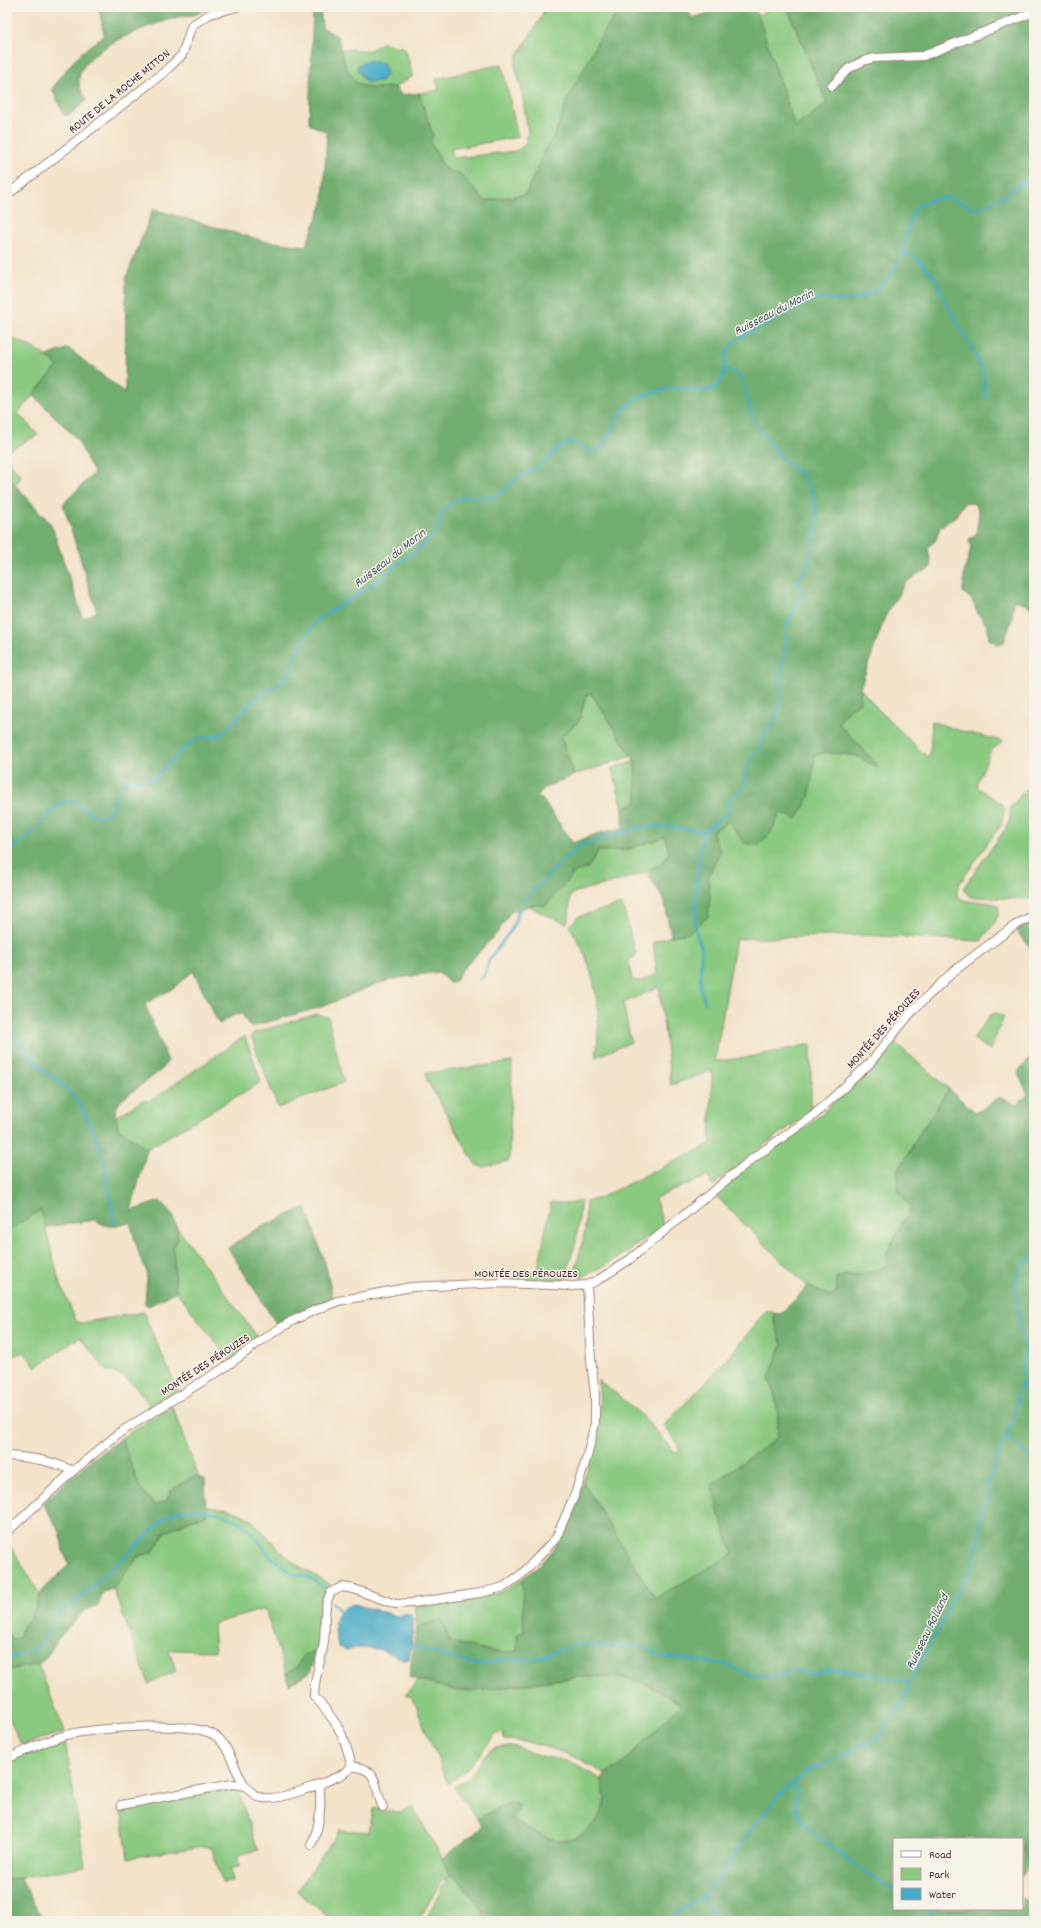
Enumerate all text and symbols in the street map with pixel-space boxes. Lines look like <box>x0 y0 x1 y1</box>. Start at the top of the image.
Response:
street label: ROUTE DE LA ROCHE MITTON <box>66 46 174 139</box>
water label: Ruisseau du Morin <box>731 285 818 341</box>
water label: Ruisseau du Morin <box>350 524 431 593</box>
street label: MONTÉE DES PÉROUZES <box>843 985 925 1073</box>
street label: MONTÉE DES PÉROUZES <box>474 1266 578 1283</box>
street label: MONTÉE DES PÉROUZES <box>158 1330 254 1401</box>
water label: Ruisseau Rolland <box>902 1589 956 1673</box>
legend <box>893 1838 1023 1910</box>
text: Road <box>929 1847 951 1864</box>
text: Park <box>929 1867 950 1884</box>
text: Water <box>929 1887 956 1904</box>

